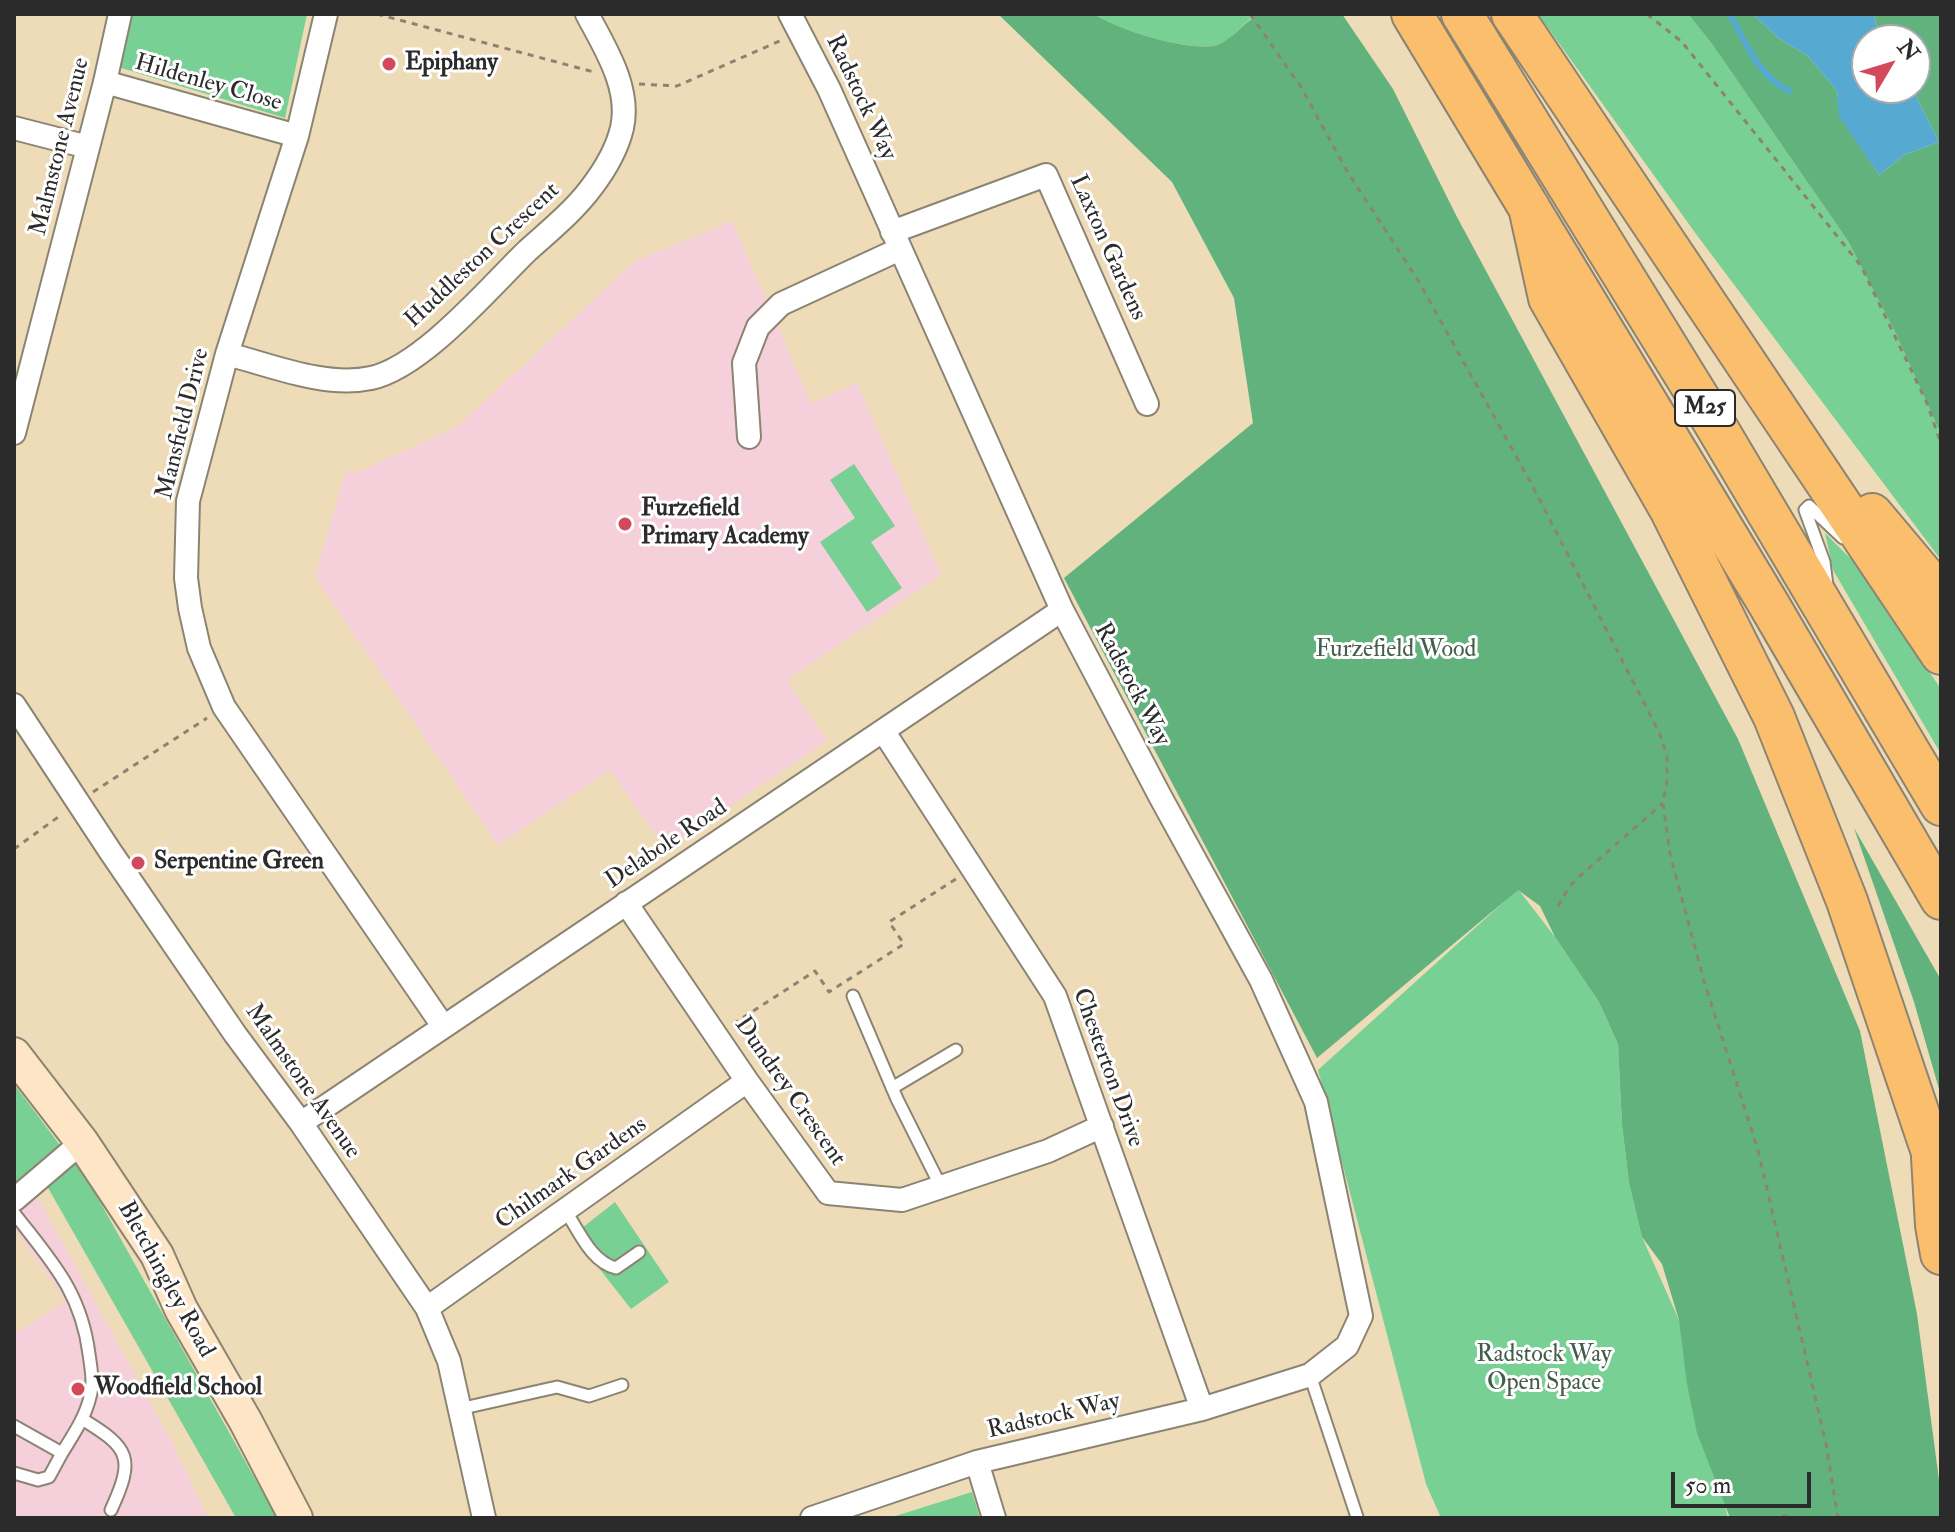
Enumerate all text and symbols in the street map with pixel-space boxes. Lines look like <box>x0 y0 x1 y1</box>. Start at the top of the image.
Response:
north arrow <box>1851 24 1931 104</box>
street label: Radstock Way <box>818 31 902 165</box>
text: N <box>1891 34 1925 67</box>
street label: Hildenley Close <box>131 49 285 119</box>
place label: Epiphany <box>405 50 498 78</box>
street label: Malmstone Avenue <box>25 55 97 239</box>
marker: Epiphany <box>380 55 398 73</box>
street label: Laxton Gardens <box>1062 171 1152 325</box>
street label: Huddleston Crescent <box>400 177 566 335</box>
street label: Mansfield Drive <box>151 345 217 503</box>
road number: M25 <box>1675 390 1735 426</box>
place label: Furzefield Primary Academy <box>641 496 809 552</box>
marker: Furzefield Primary Academy <box>616 515 634 533</box>
street label: Radstock Way <box>1087 619 1175 751</box>
park label: Furzefield Wood <box>1316 637 1476 665</box>
street label: Delabole Road <box>601 794 733 896</box>
place label: Serpentine Green <box>154 849 324 877</box>
marker: Serpentine Green <box>129 854 147 872</box>
street label: Chesterton Drive <box>1065 985 1149 1151</box>
street label: Malmstone Avenue <box>238 999 366 1165</box>
street label: Dundrey Crescent <box>727 1012 851 1172</box>
street label: Chilmark Gardens <box>491 1111 653 1237</box>
street label: Bletchingley Road <box>110 1197 220 1363</box>
park label: Radstock Way Open Space <box>1476 1342 1612 1398</box>
place label: Woodfield School <box>94 1375 262 1403</box>
marker: Woodfield School <box>69 1380 87 1398</box>
street label: Radstock Way <box>985 1388 1123 1446</box>
scale bar <box>1675 1456 1815 1506</box>
text: 50 m <box>1685 1470 1731 1501</box>

